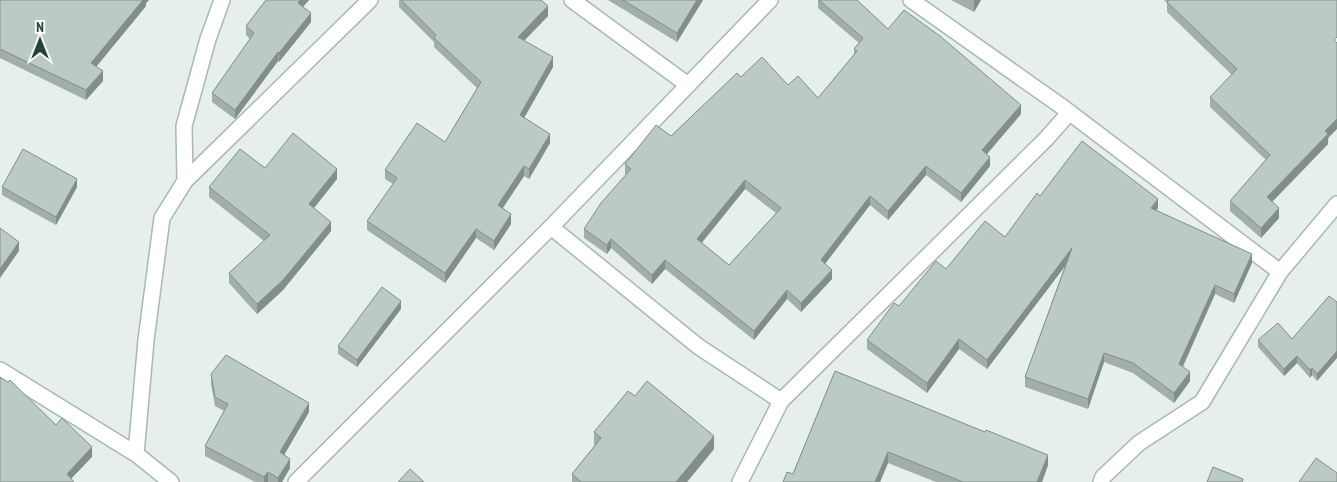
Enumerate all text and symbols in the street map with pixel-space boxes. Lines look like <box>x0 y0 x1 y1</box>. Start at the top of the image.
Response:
north arrow <box>15 15 65 65</box>
text: N <box>36 18 44 36</box>

